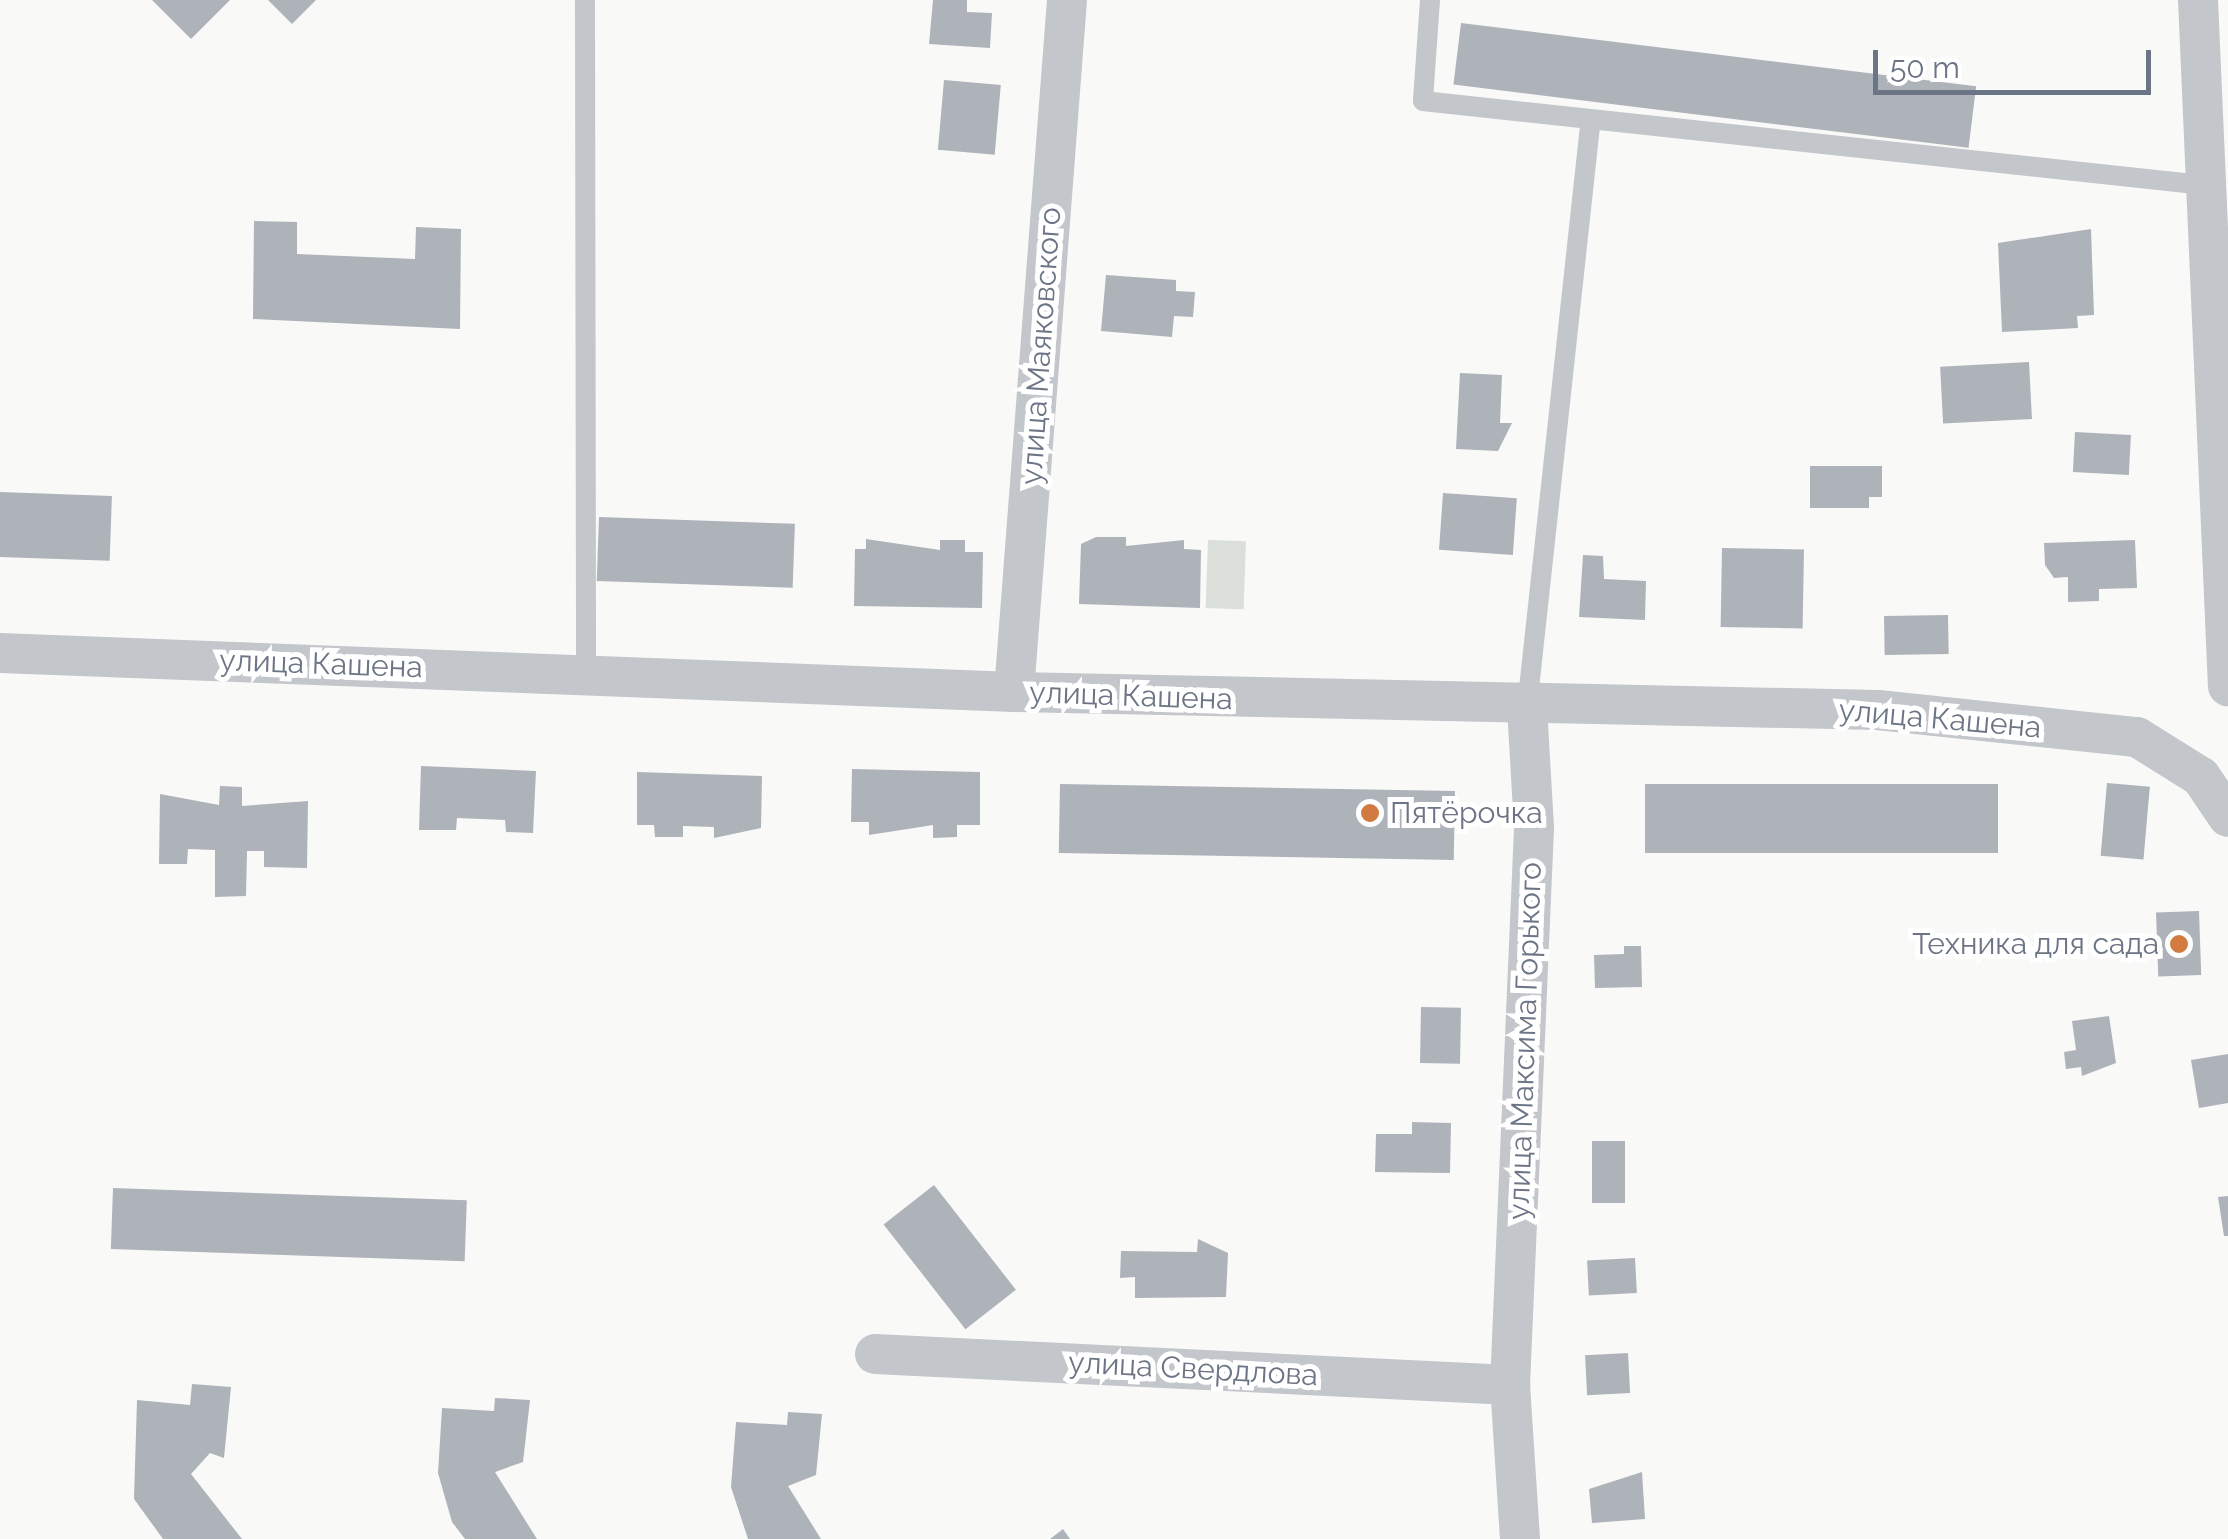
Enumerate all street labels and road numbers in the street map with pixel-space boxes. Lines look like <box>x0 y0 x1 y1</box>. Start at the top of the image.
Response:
street label: улица Маяковского <box>1013 206 1069 486</box>
street label: улица Кашена <box>219 642 423 686</box>
street label: улица Кашена <box>1029 674 1233 718</box>
street label: улица Кашена <box>1837 692 2043 746</box>
street label: улица Максима Горького <box>1501 861 1549 1221</box>
street label: улица Свердлова <box>1067 1344 1319 1394</box>

